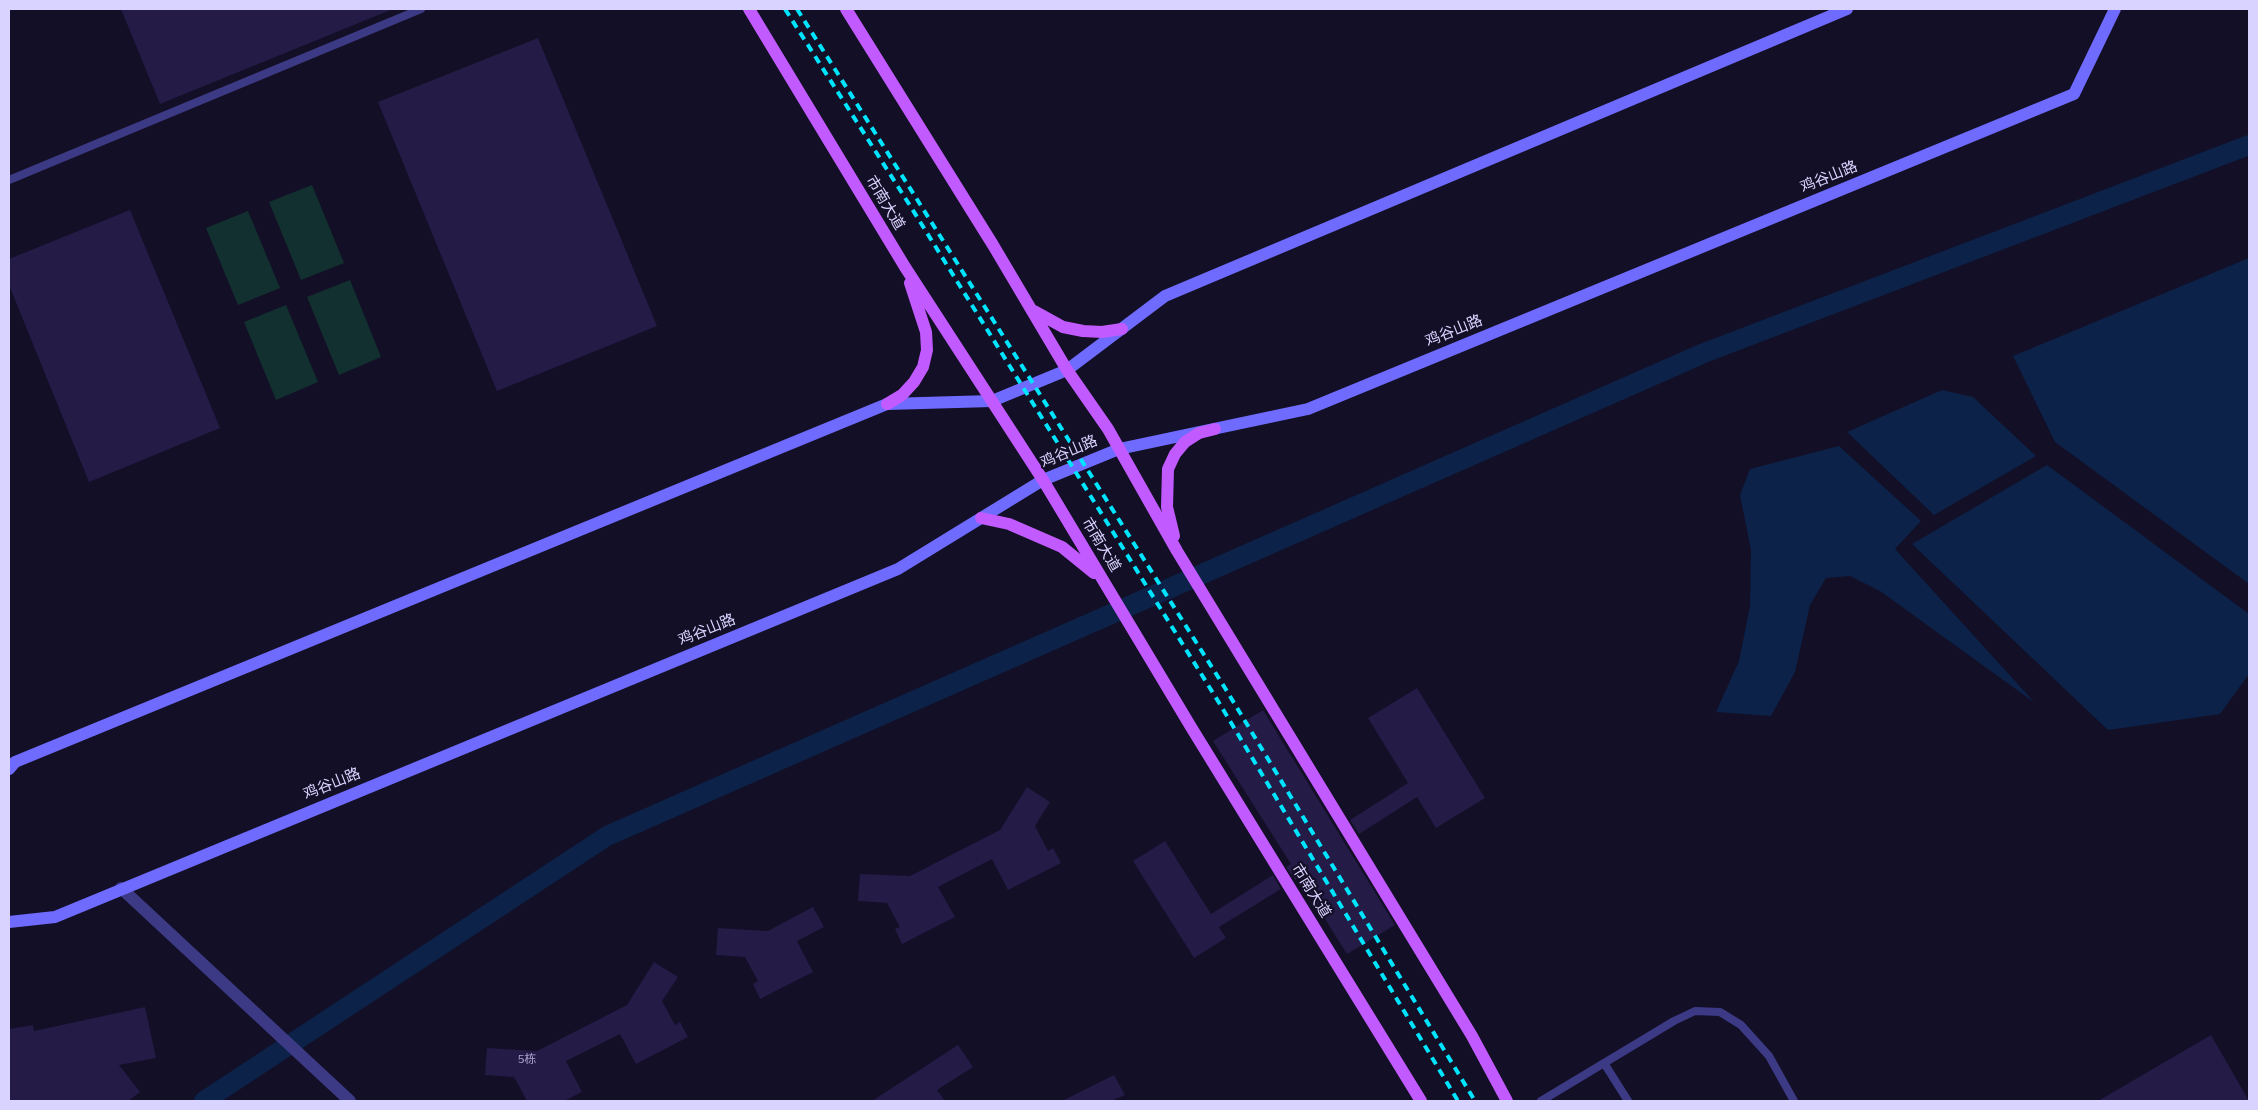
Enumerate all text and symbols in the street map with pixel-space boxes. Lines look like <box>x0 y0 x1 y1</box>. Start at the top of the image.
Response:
street label: 鸡谷山路 <box>1798 157 1860 197</box>
street label: 市南大道 <box>862 173 908 233</box>
street label: 鸡谷山路 <box>1423 311 1485 351</box>
street label: 鸡谷山路 <box>1038 432 1100 472</box>
street label: 市南大道 <box>1078 515 1124 575</box>
street label: 鸡谷山路 <box>676 610 738 650</box>
street label: 鸡谷山路 <box>301 764 363 804</box>
street label: 市南大道 <box>1287 861 1335 921</box>
house number: 5栋 <box>517 1053 537 1067</box>

